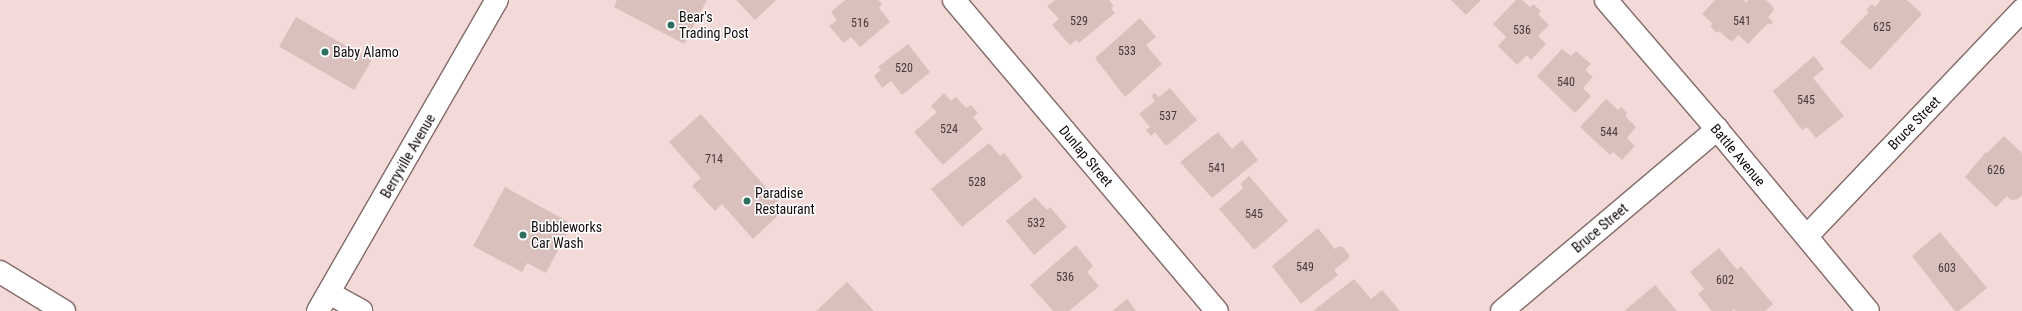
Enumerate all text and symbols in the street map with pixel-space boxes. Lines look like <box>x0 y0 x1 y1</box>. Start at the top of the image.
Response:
place label: Bear's Trading Post <box>679 9 749 42</box>
house number: 529 <box>1070 15 1088 29</box>
house number: 541 <box>1733 15 1751 29</box>
house number: 516 <box>851 17 869 31</box>
marker: Bear's Trading Post <box>666 20 676 30</box>
house number: 625 <box>1873 21 1891 35</box>
house number: 536 <box>1513 24 1531 38</box>
place label: Baby Alamo <box>333 44 399 60</box>
house number: 533 <box>1118 45 1136 59</box>
marker: Baby Alamo <box>320 47 330 57</box>
house number: 520 <box>895 62 913 76</box>
house number: 540 <box>1557 76 1575 90</box>
street label: Bruce Street <box>1884 93 1944 153</box>
house number: 545 <box>1797 94 1815 108</box>
house number: 537 <box>1159 110 1177 124</box>
street label: Berryville Avenue <box>377 111 439 201</box>
street label: Battle Avenue <box>1707 121 1769 189</box>
street label: Dunlap Street <box>1056 122 1116 190</box>
house number: 524 <box>940 123 958 137</box>
house number: 544 <box>1600 126 1618 140</box>
house number: 714 <box>705 153 723 167</box>
house number: 541 <box>1208 162 1226 176</box>
house number: 626 <box>1987 164 2005 178</box>
house number: 528 <box>968 176 986 190</box>
place label: Paradise Restaurant <box>755 185 815 218</box>
marker: Paradise Restaurant <box>742 196 752 206</box>
street label: Bruce Street <box>1569 200 1631 256</box>
house number: 545 <box>1245 208 1263 222</box>
house number: 532 <box>1027 217 1045 231</box>
place label: Bubbleworks Car Wash <box>531 219 602 252</box>
marker: Bubbleworks Car Wash <box>518 230 528 240</box>
house number: 549 <box>1296 261 1314 275</box>
house number: 603 <box>1938 262 1956 276</box>
house number: 536 <box>1056 271 1074 285</box>
house number: 602 <box>1716 274 1734 288</box>

